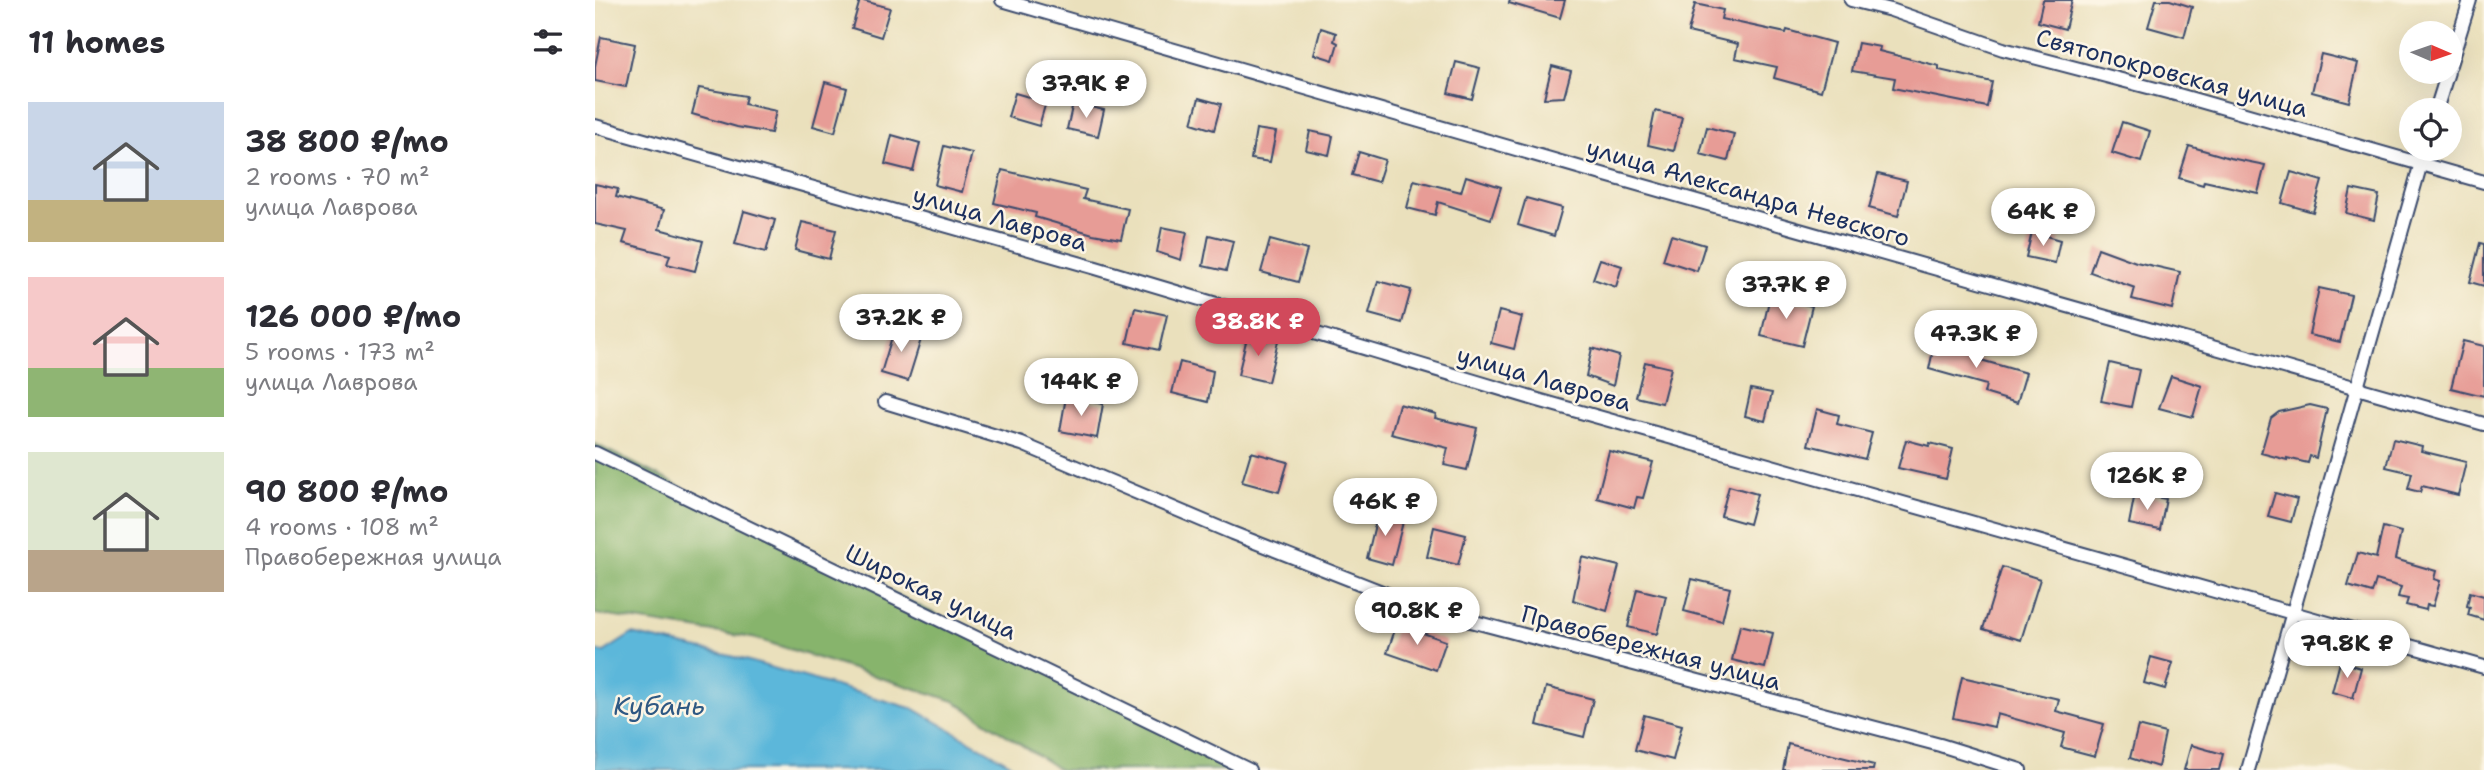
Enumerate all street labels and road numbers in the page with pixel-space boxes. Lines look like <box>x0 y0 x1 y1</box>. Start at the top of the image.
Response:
street label: Святопокровская улица <box>2033 21 2312 125</box>
street label: улица Александра Невского <box>1583 131 1913 255</box>
street label: улица Лаврова <box>909 179 1091 259</box>
street label: улица Лаврова <box>1453 339 1635 419</box>
street label: Широкая улица <box>840 537 1022 647</box>
street label: Правобережная улица <box>1518 598 1784 698</box>

